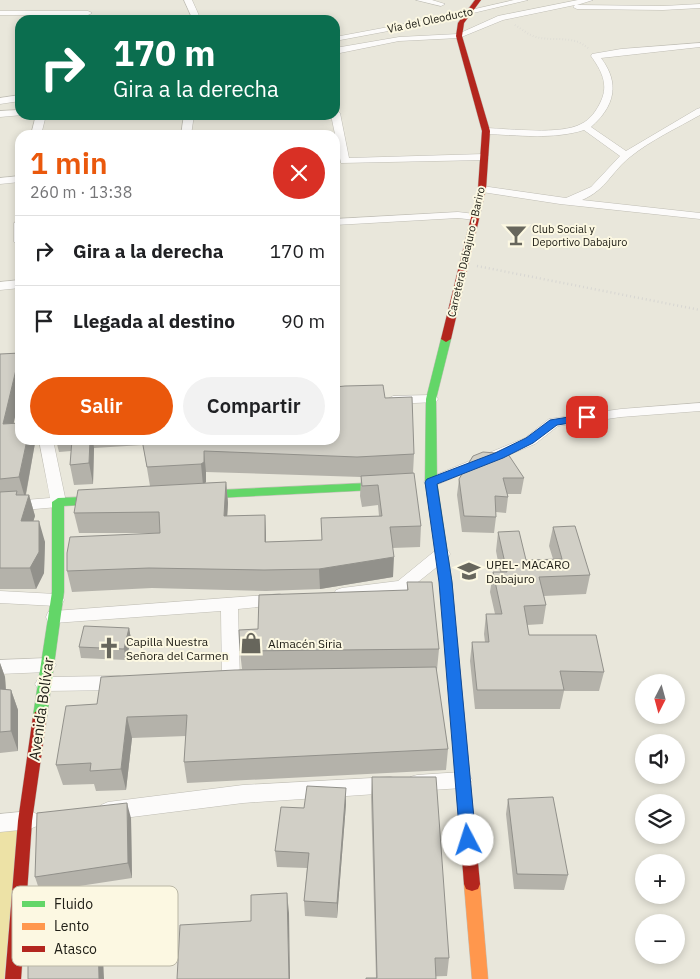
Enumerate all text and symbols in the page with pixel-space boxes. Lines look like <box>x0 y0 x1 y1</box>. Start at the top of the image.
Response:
street label: Vía del Oleoducto <box>386 4 474 36</box>
text: 170 m <box>113 30 216 76</box>
icon: right <box>30 35 95 100</box>
text: Gira a la derecha <box>113 74 279 103</box>
text: 1 min <box>30 143 108 182</box>
button: close <box>273 147 325 199</box>
text: 260 m · 13:38 <box>30 182 132 202</box>
street label: Carretera Dabajuro - Bariro <box>444 185 488 319</box>
bar icon: Club Social y Deportivo Dabajuro <box>503 222 529 248</box>
place label: Club Social y Deportivo Dabajuro <box>532 222 627 249</box>
icon: right <box>30 237 58 265</box>
text: Gira a la derecha <box>73 239 224 263</box>
text: 170 m <box>270 239 325 263</box>
icon: arrive <box>30 307 58 335</box>
text: Llegada al destino <box>73 309 235 333</box>
text: 90 m <box>281 309 325 333</box>
button: Salir <box>30 377 173 435</box>
button: Compartir <box>183 377 325 435</box>
pin <box>566 396 608 438</box>
icon: arrive <box>573 403 601 431</box>
place label: UPEL- MACARO Dabajuro <box>486 557 570 586</box>
school or university icon: UPEL- MACARO Dabajuro <box>456 558 482 584</box>
shop icon: Almacén Siria <box>238 630 264 656</box>
place label: Capilla Nuestra Señora del Carmen <box>126 634 228 663</box>
church icon: Capilla Nuestra Señora del Carmen <box>96 635 122 661</box>
place label: Almacén Siria <box>268 636 342 651</box>
street label: Avenida Bolívar <box>24 656 58 762</box>
north arrow <box>635 674 685 724</box>
map controls <box>635 674 685 964</box>
button: sound <box>635 734 685 784</box>
button: layers <box>635 794 685 844</box>
position arrow <box>441 813 493 865</box>
button: + <box>635 854 685 904</box>
legend <box>12 886 178 966</box>
text: Fluido <box>54 895 93 913</box>
button: − <box>635 914 685 964</box>
text: Lento <box>54 917 89 935</box>
text: Atasco <box>54 940 97 958</box>

